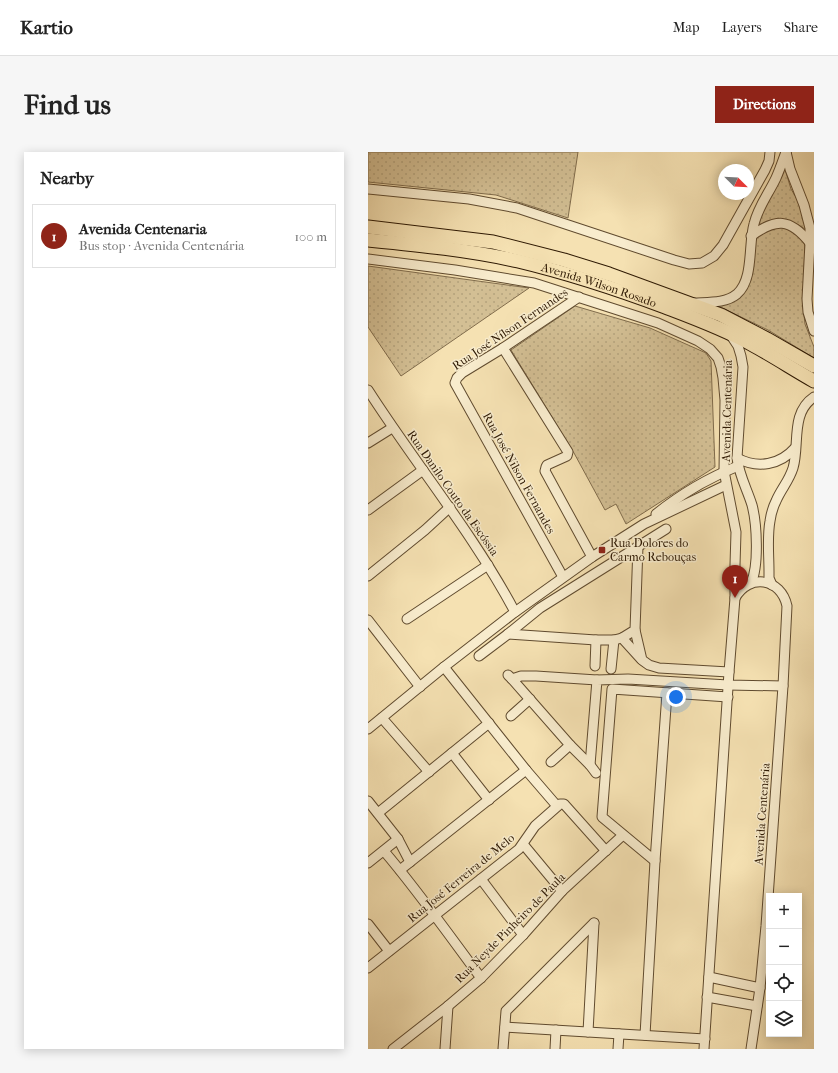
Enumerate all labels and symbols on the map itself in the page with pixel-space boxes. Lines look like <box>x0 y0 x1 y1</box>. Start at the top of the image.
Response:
north arrow <box>718 164 754 200</box>
street label: Avenida Wilson Rosado <box>539 260 658 310</box>
street label: Rua José Nílson Fernandes <box>450 285 571 373</box>
street label: Avenida Centenária <box>719 359 735 463</box>
street label: Rua José Nilson Fernandes <box>480 410 558 536</box>
street label: Rua Danilo Couto da Escóssia <box>404 428 502 559</box>
place label: Rua Dolores do Carmo Rebouças <box>610 536 697 565</box>
marker: Rua Dolores do Carmo Rebouças <box>597 545 607 555</box>
pin: 1 <box>722 565 748 598</box>
your location <box>666 687 686 707</box>
street label: Avenida Centenária <box>751 762 773 866</box>
street label: Rua José Ferreira de Melo <box>405 831 517 925</box>
street label: Rua Neyde Pinheiro de Paula <box>452 870 568 986</box>

